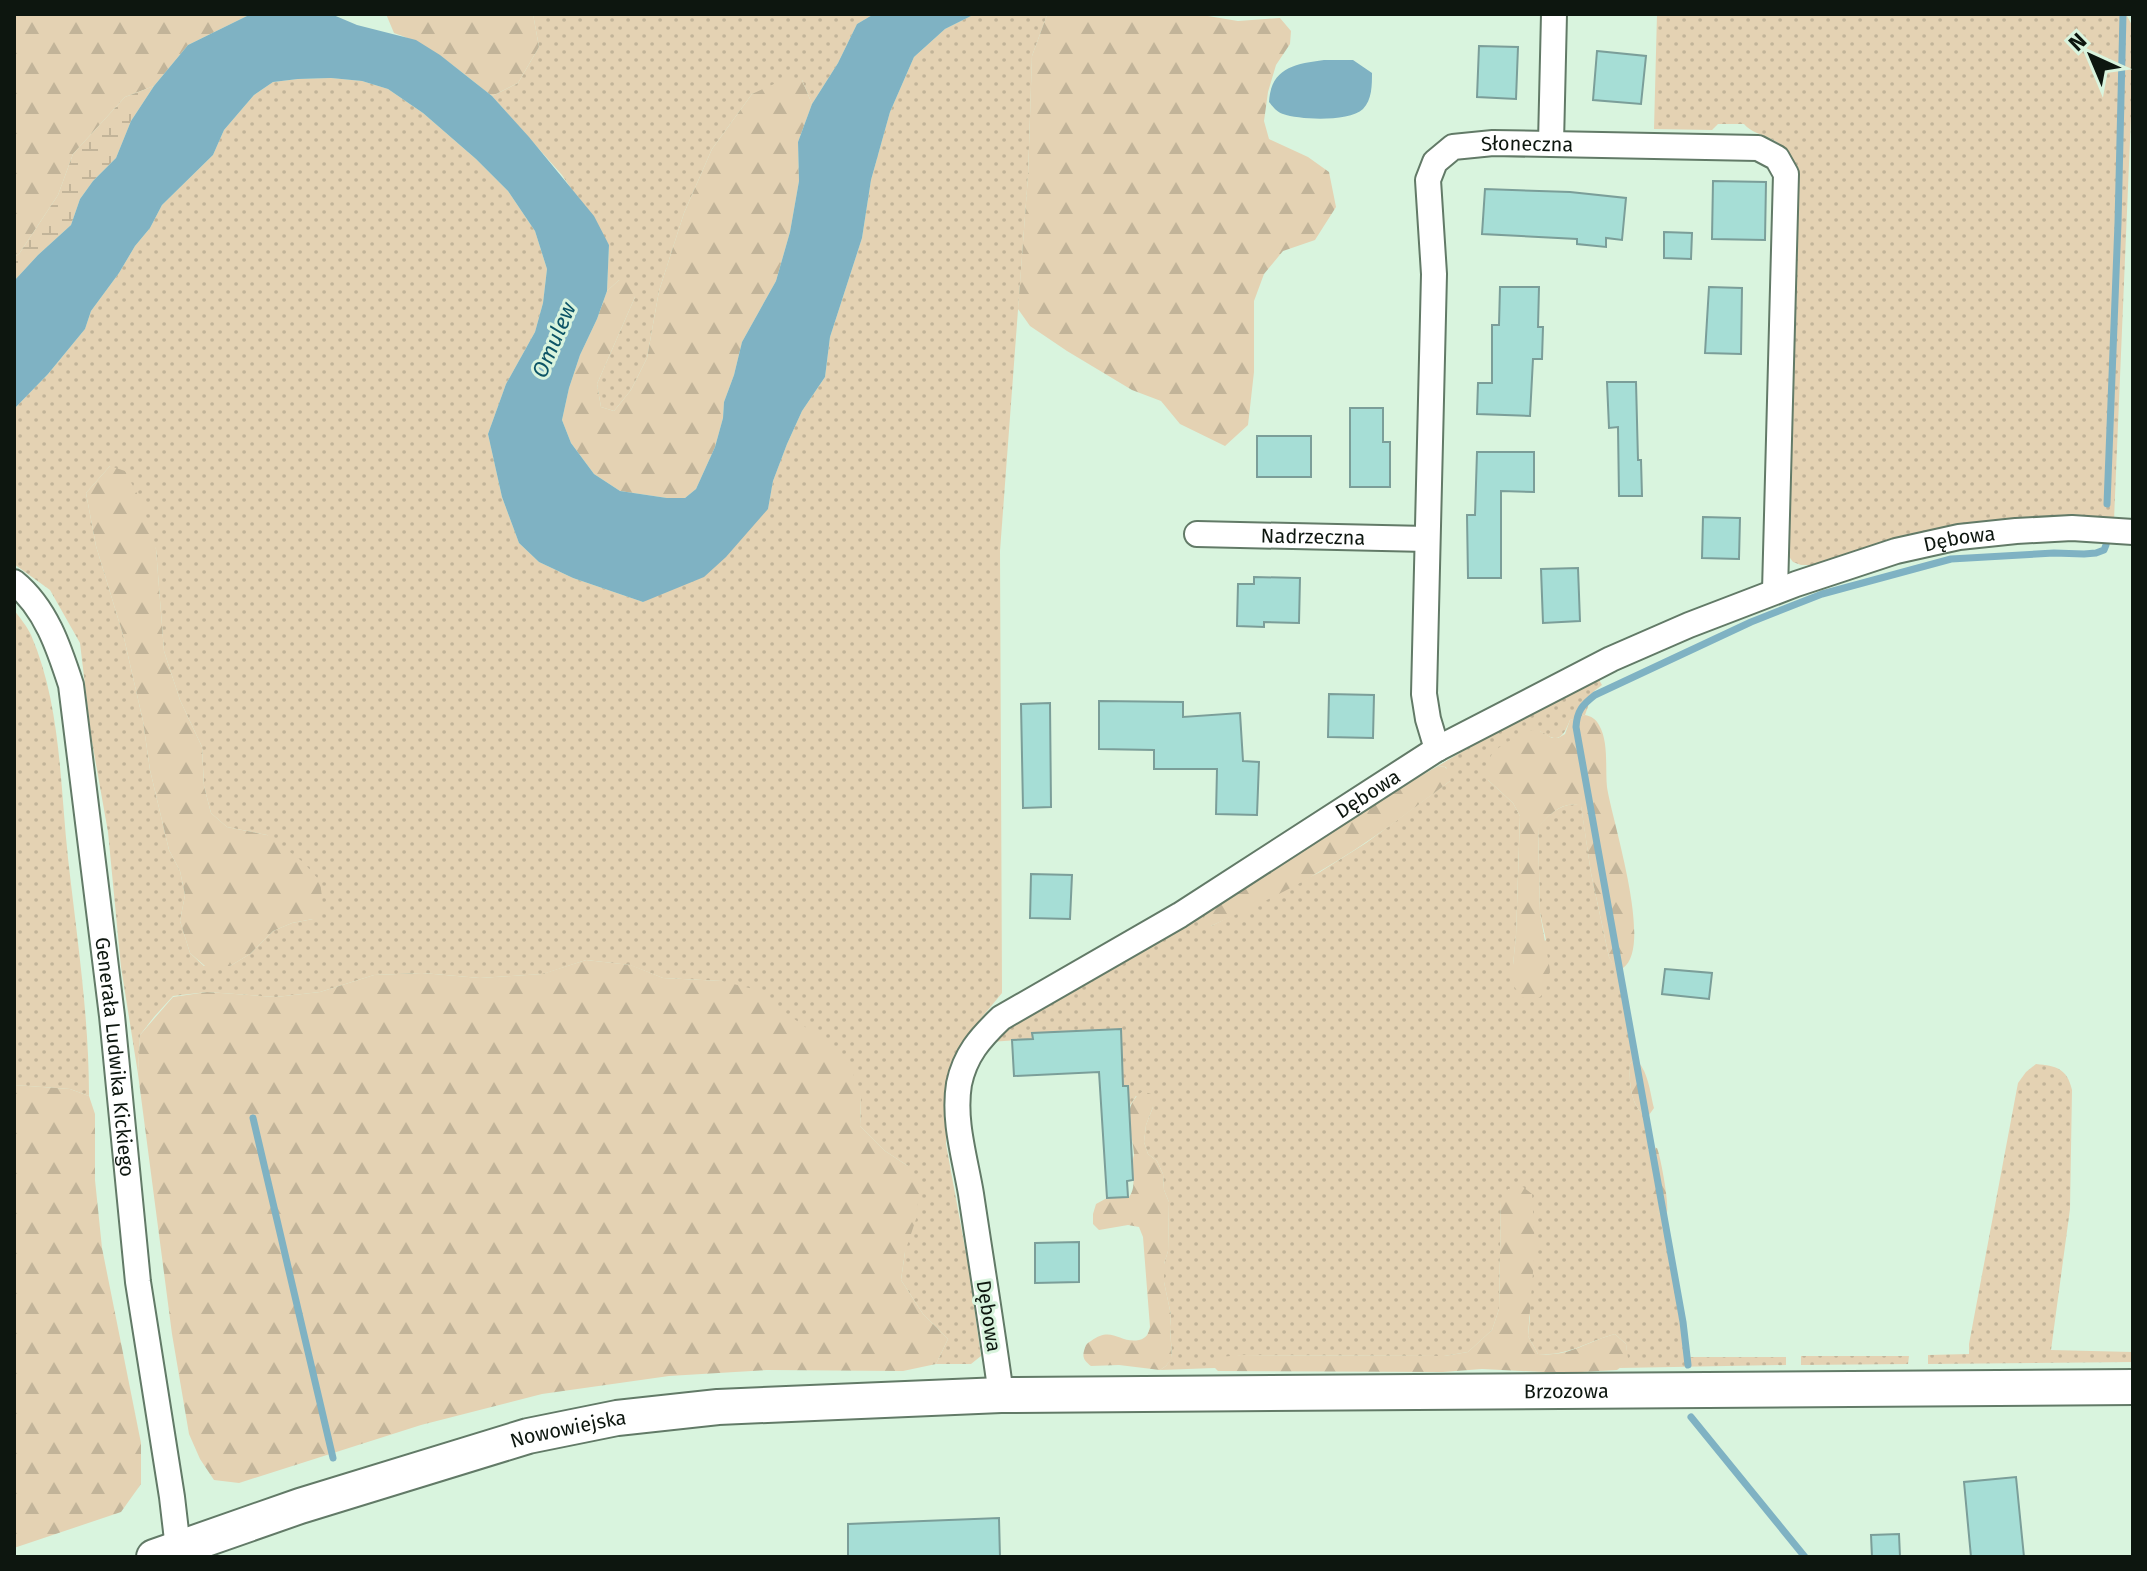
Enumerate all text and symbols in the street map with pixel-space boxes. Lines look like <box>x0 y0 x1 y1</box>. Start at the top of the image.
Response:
north arrow <box>2051 16 2131 96</box>
text: N <box>2063 27 2092 57</box>
street label: Słoneczna <box>1480 131 1573 157</box>
water label: Omulew <box>526 297 583 382</box>
street label: Dębowa <box>1921 521 1996 557</box>
street label: Nadrzeczna <box>1260 523 1365 550</box>
street label: Dębowa <box>1331 764 1405 824</box>
street label: Generała Ludwika Kickiego <box>90 936 140 1178</box>
street label: Dębowa <box>971 1278 1007 1354</box>
street label: Brzozowa <box>1524 1379 1609 1403</box>
street label: Nowowiejska <box>507 1405 627 1453</box>

